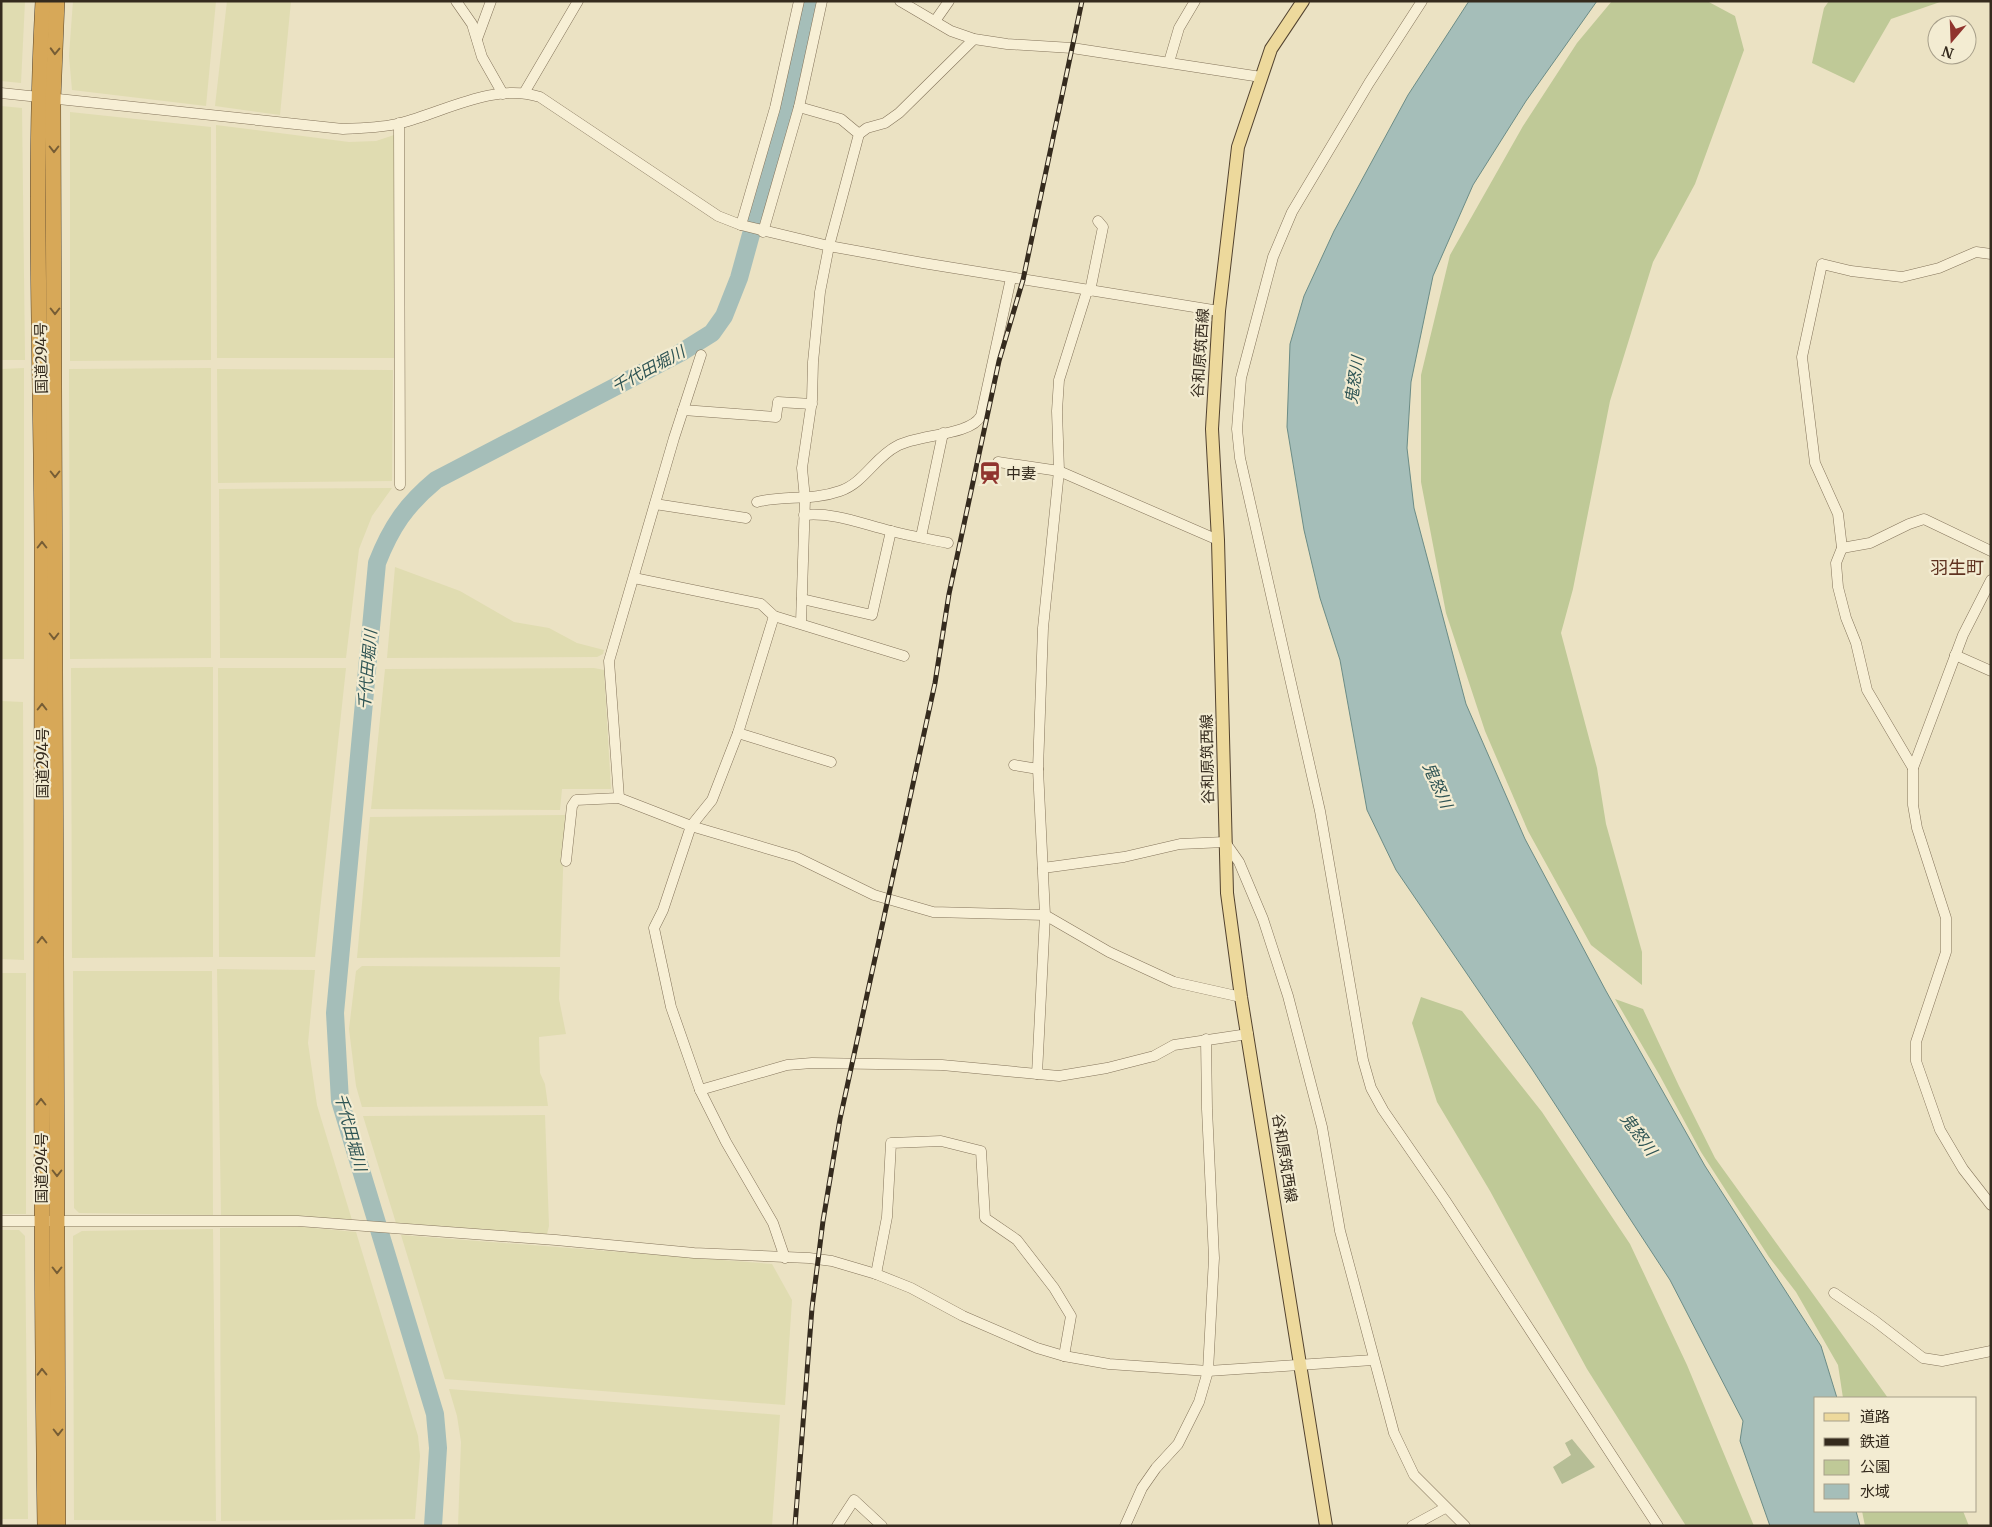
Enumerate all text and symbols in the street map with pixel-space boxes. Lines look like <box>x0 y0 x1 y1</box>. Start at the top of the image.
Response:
north arrow <box>1927 15 1977 65</box>
text: N <box>1940 42 1956 63</box>
one-way arrow <box>50 47 61 55</box>
one-way arrow <box>48 145 59 153</box>
street label: 谷和原筑西線 <box>1187 307 1213 399</box>
one-way arrow <box>50 308 60 315</box>
street label: 国道294号 <box>31 322 51 394</box>
water label: 千代田堀川 <box>608 340 690 397</box>
water label: 鬼怒川 <box>1341 353 1368 405</box>
station icon: 中妻 <box>977 460 1003 486</box>
place label: 中妻 <box>1006 464 1036 483</box>
one-way arrow <box>50 470 60 478</box>
one-way arrow <box>37 540 47 548</box>
district label: 羽生町 <box>1930 556 1984 579</box>
water label: 千代田堀川 <box>354 627 381 711</box>
one-way arrow <box>49 632 59 640</box>
one-way arrow <box>37 703 47 710</box>
street label: 谷和原筑西線 <box>1197 714 1217 804</box>
street label: 国道294号 <box>33 727 52 799</box>
water label: 鬼怒川 <box>1419 759 1458 813</box>
one-way arrow <box>37 935 47 943</box>
water label: 千代田堀川 <box>331 1091 372 1175</box>
one-way arrow <box>36 1098 47 1106</box>
water label: 鬼怒川 <box>1617 1109 1663 1161</box>
street label: 谷和原筑西線 <box>1269 1112 1301 1204</box>
street label: 国道294号 <box>32 1132 51 1204</box>
one-way arrow <box>52 1169 62 1177</box>
one-way arrow <box>52 1266 62 1274</box>
one-way arrow <box>37 1368 48 1376</box>
legend <box>1814 1397 1977 1512</box>
text: 道路 <box>1860 1407 1890 1426</box>
one-way arrow <box>53 1429 63 1437</box>
text: 鉄道 <box>1860 1432 1890 1451</box>
text: 公園 <box>1860 1457 1890 1476</box>
text: 水域 <box>1860 1482 1890 1501</box>

